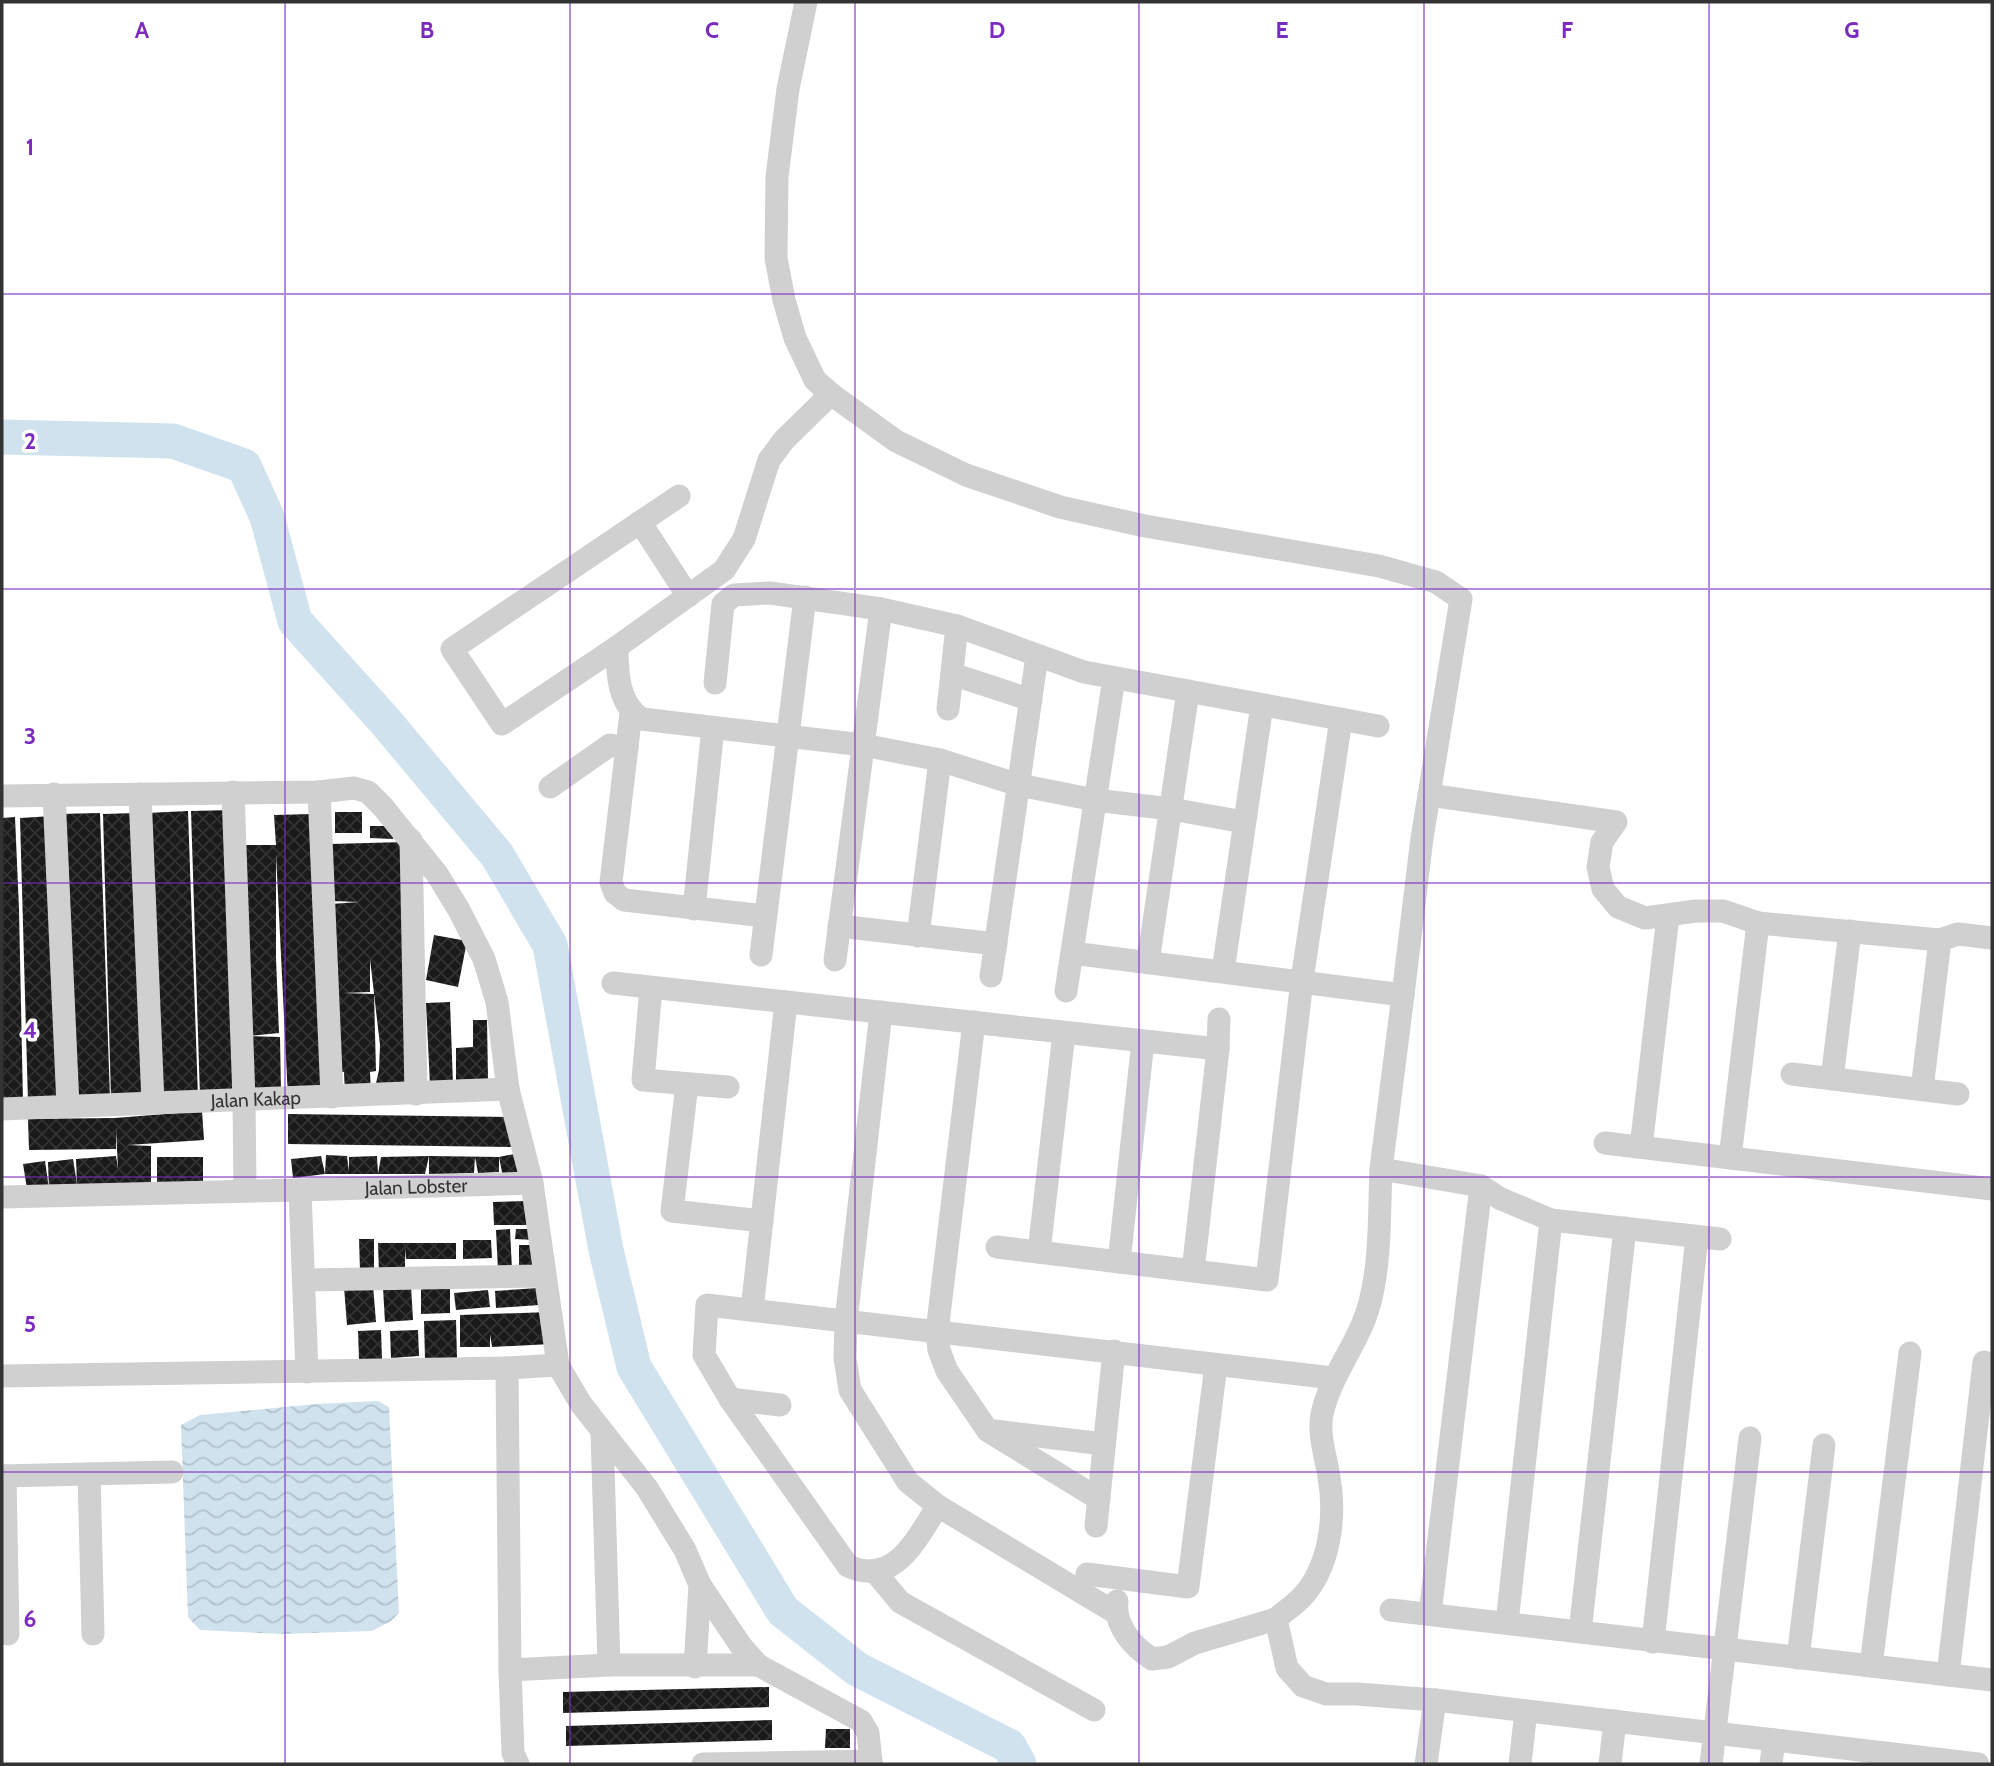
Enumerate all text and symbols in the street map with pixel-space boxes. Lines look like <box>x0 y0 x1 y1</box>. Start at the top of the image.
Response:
text: A <box>135 16 150 44</box>
text: B <box>420 16 434 44</box>
text: C <box>705 16 719 44</box>
text: D <box>989 16 1005 44</box>
text: E <box>1275 16 1289 44</box>
text: F <box>1561 16 1573 44</box>
text: G <box>1844 16 1860 44</box>
text: 1 <box>26 133 34 161</box>
text: 2 <box>24 427 36 455</box>
text: 3 <box>24 722 36 750</box>
text: 4 <box>23 1016 37 1044</box>
street label: Jalan Kakap <box>209 1086 301 1113</box>
street label: Jalan Lobster <box>363 1174 468 1200</box>
text: 5 <box>24 1310 36 1338</box>
text: 6 <box>24 1605 36 1633</box>

